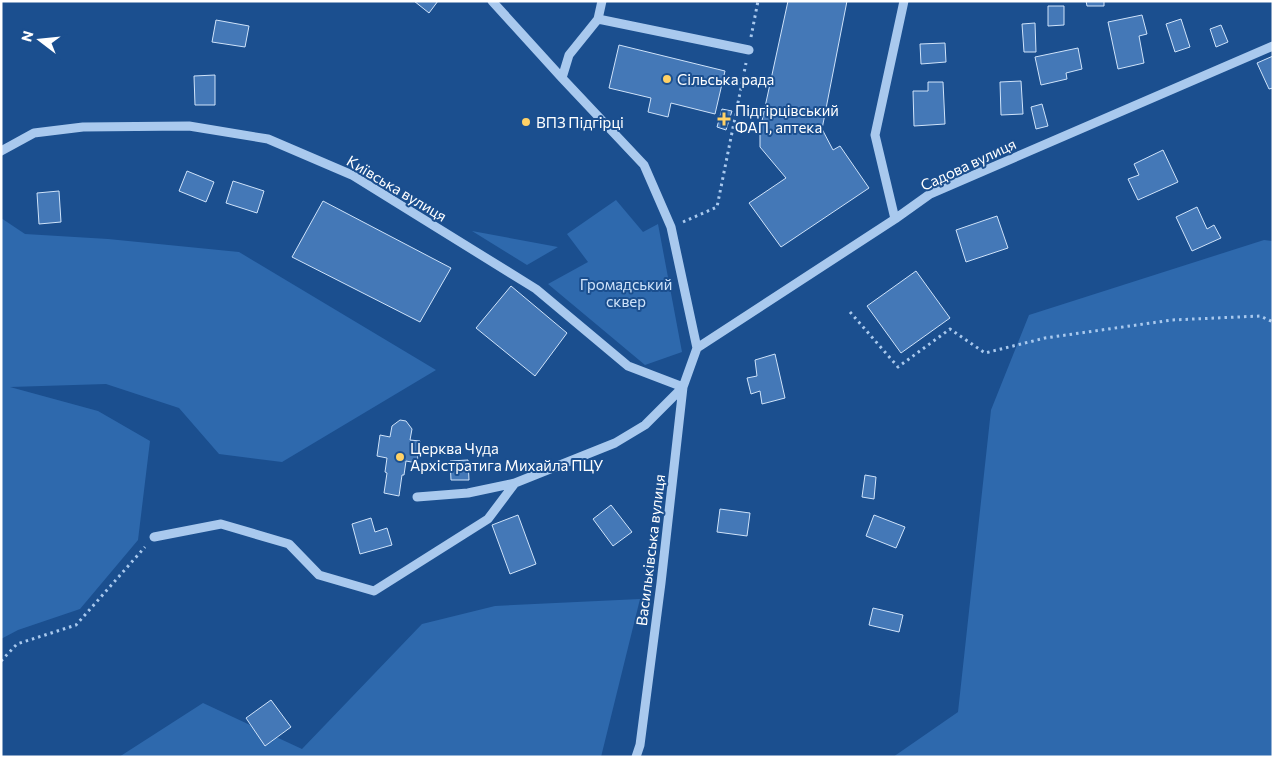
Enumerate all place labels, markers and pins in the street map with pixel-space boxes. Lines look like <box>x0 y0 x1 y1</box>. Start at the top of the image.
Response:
place label: Сільська рада <box>677 70 774 88</box>
marker: Сільська рада <box>661 73 673 85</box>
place label: Підгірцівський ФАП, аптека <box>735 101 839 136</box>
marker: Підгірцівський ФАП, аптека <box>717 112 731 126</box>
place label: ВПЗ Підгірці <box>536 113 624 131</box>
marker: ВПЗ Підгірці <box>520 116 532 128</box>
place label: Церква Чуда Архістратига Михайла ПЦУ <box>410 439 603 474</box>
marker: Церква Чуда Архістратига Михайла ПЦУ <box>394 451 406 463</box>

